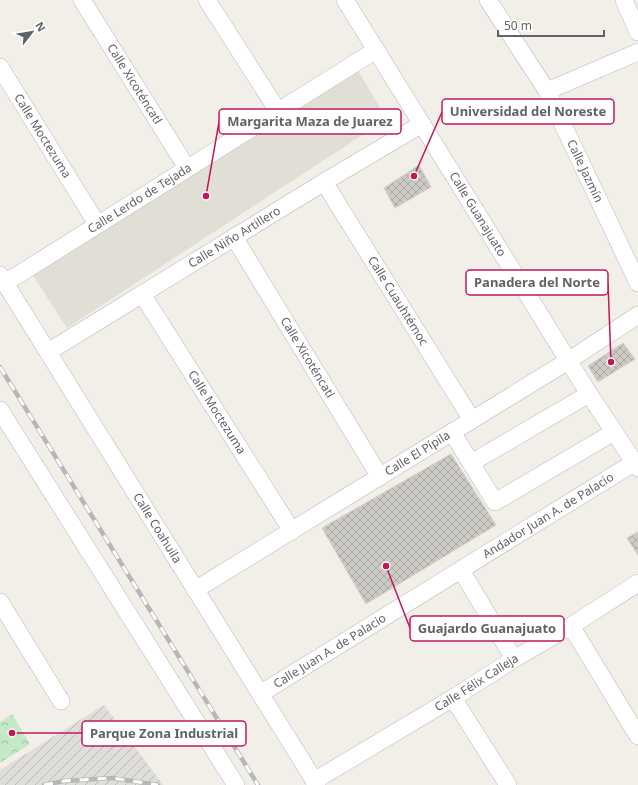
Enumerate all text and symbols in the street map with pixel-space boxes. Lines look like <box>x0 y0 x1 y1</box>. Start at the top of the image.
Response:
north arrow <box>12 12 52 52</box>
scale bar <box>498 12 604 38</box>
text: 50 m <box>504 17 532 34</box>
text: N <box>32 19 50 34</box>
street label: Calle Xicoténcatl <box>103 40 167 127</box>
street label: Calle Moctezuma <box>10 90 76 181</box>
callout: Universidad del Noreste <box>442 99 614 124</box>
text: Universidad del Noreste <box>450 102 606 120</box>
callout: Margarita Maza de Juarez <box>219 109 401 134</box>
text: Margarita Maza de Juarez <box>227 112 393 130</box>
street label: Calle Jazmín <box>563 136 608 205</box>
street label: Calle Lerdo de Tejada <box>84 159 195 237</box>
street label: Calle Guanajuato <box>446 169 511 259</box>
street label: Calle Niño Artillero <box>185 202 284 272</box>
street label: Calle Cuauhtémoc <box>364 253 433 349</box>
callout: Panadera del Norte <box>466 270 608 295</box>
text: Panadera del Norte <box>474 273 600 291</box>
street label: Calle Xicoténcatl <box>277 313 339 401</box>
street label: Calle Moctezuma <box>184 367 250 457</box>
street label: Calle El Pípila <box>381 426 453 480</box>
street label: Andador Juan A. de Palacio <box>479 468 617 562</box>
street label: Calle Coahuila <box>129 489 186 566</box>
street label: Calle Juan A. de Palacio <box>270 609 389 692</box>
callout: Guajardo Guanajuato <box>410 616 564 641</box>
text: Guajardo Guanajuato <box>418 619 556 637</box>
street label: Calle Félix Calleja <box>431 649 521 715</box>
callout: Parque Zona Industrial <box>82 721 246 746</box>
text: Parque Zona Industrial <box>90 724 238 742</box>

